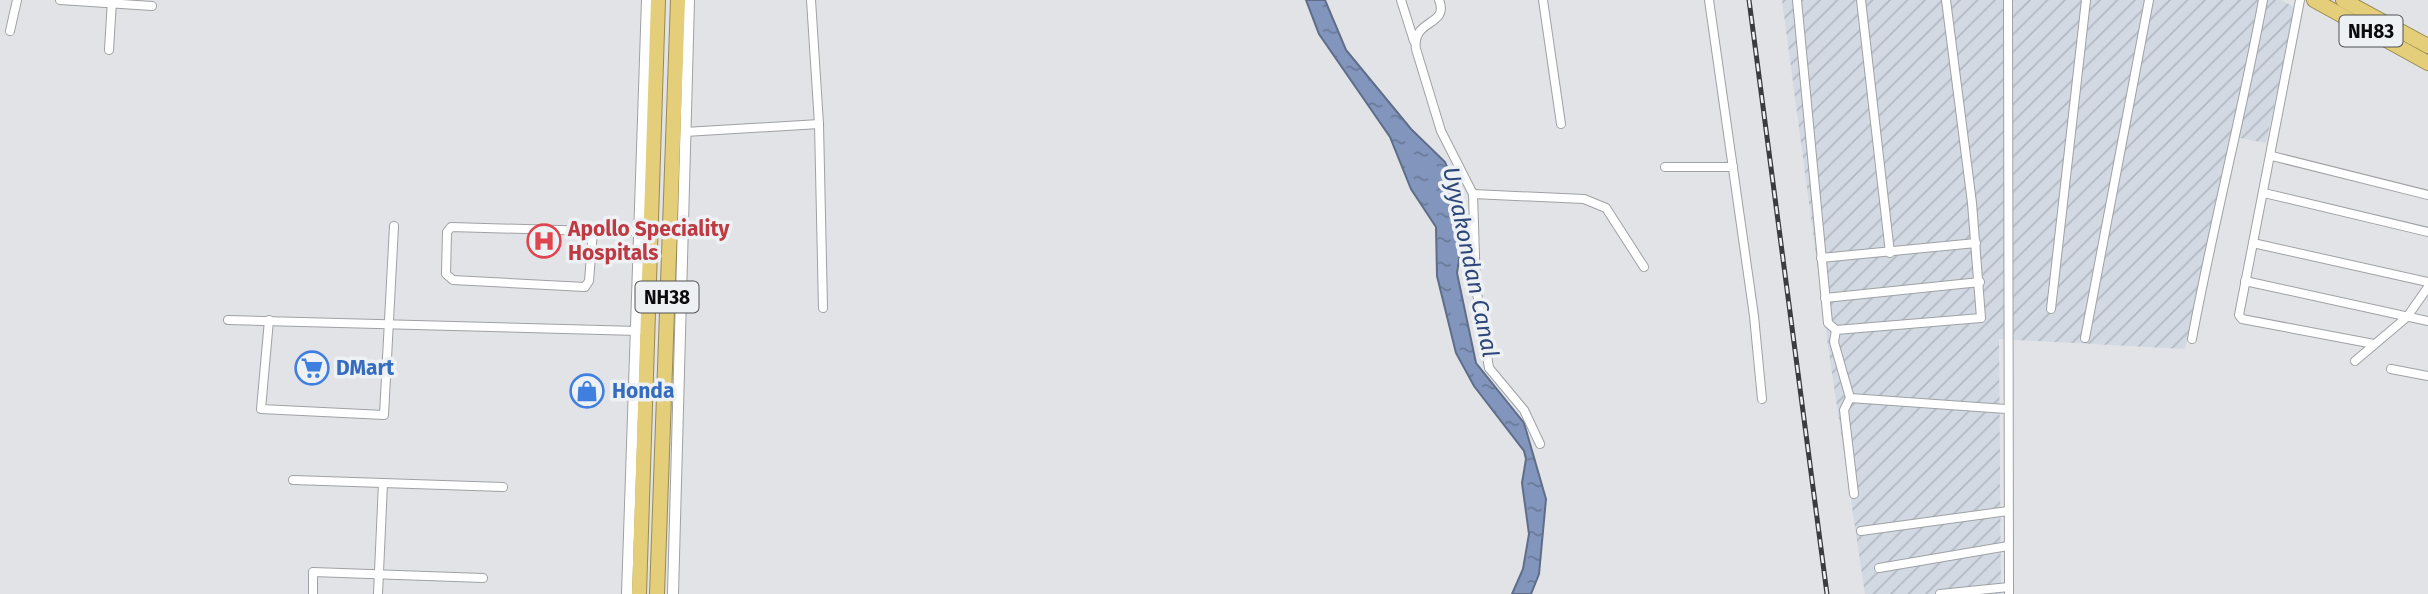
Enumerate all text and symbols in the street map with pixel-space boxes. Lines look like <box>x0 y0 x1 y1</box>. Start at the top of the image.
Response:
road number: NH83 <box>2340 16 2402 46</box>
water label: Uyyakondan Canal <box>1437 164 1505 360</box>
place label: Apollo Speciality Hospitals <box>567 216 729 266</box>
hospital icon: Apollo Speciality Hospitals <box>525 222 563 260</box>
road number: NH38 <box>636 282 698 312</box>
supermarket icon: DMart <box>293 349 331 387</box>
place label: DMart <box>336 355 395 381</box>
shop icon: Honda <box>568 372 606 410</box>
place label: Honda <box>612 378 674 404</box>

